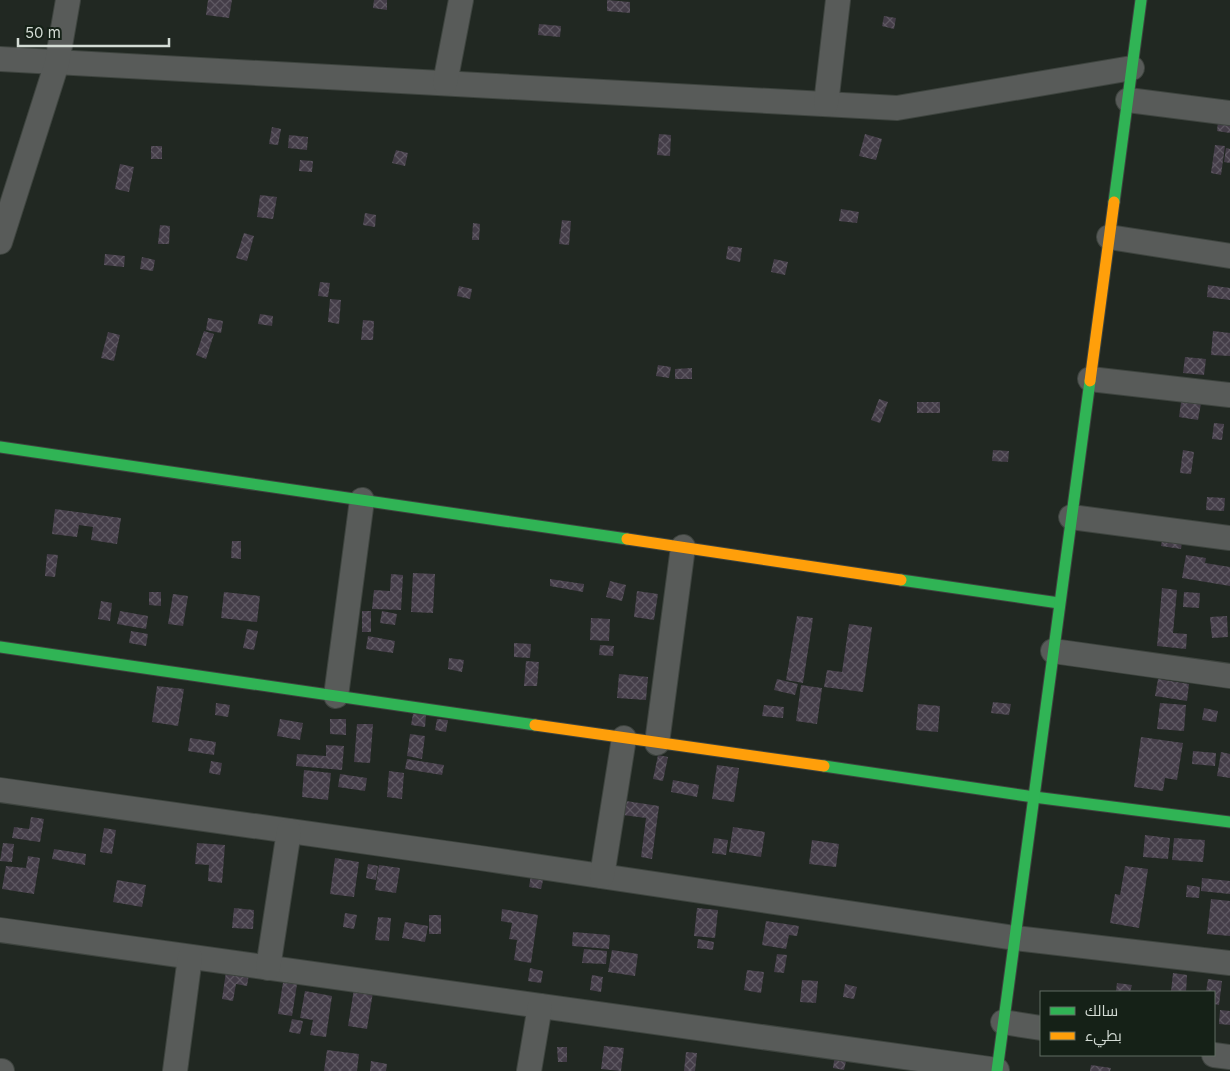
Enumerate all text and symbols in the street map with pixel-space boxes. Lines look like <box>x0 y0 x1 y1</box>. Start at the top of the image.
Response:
scale bar <box>18 15 169 47</box>
text: 50 m <box>25 23 61 42</box>
legend <box>1040 991 1215 1056</box>
text: سالك <box>1085 1001 1118 1020</box>
text: بطيء <box>1085 1026 1122 1048</box>

